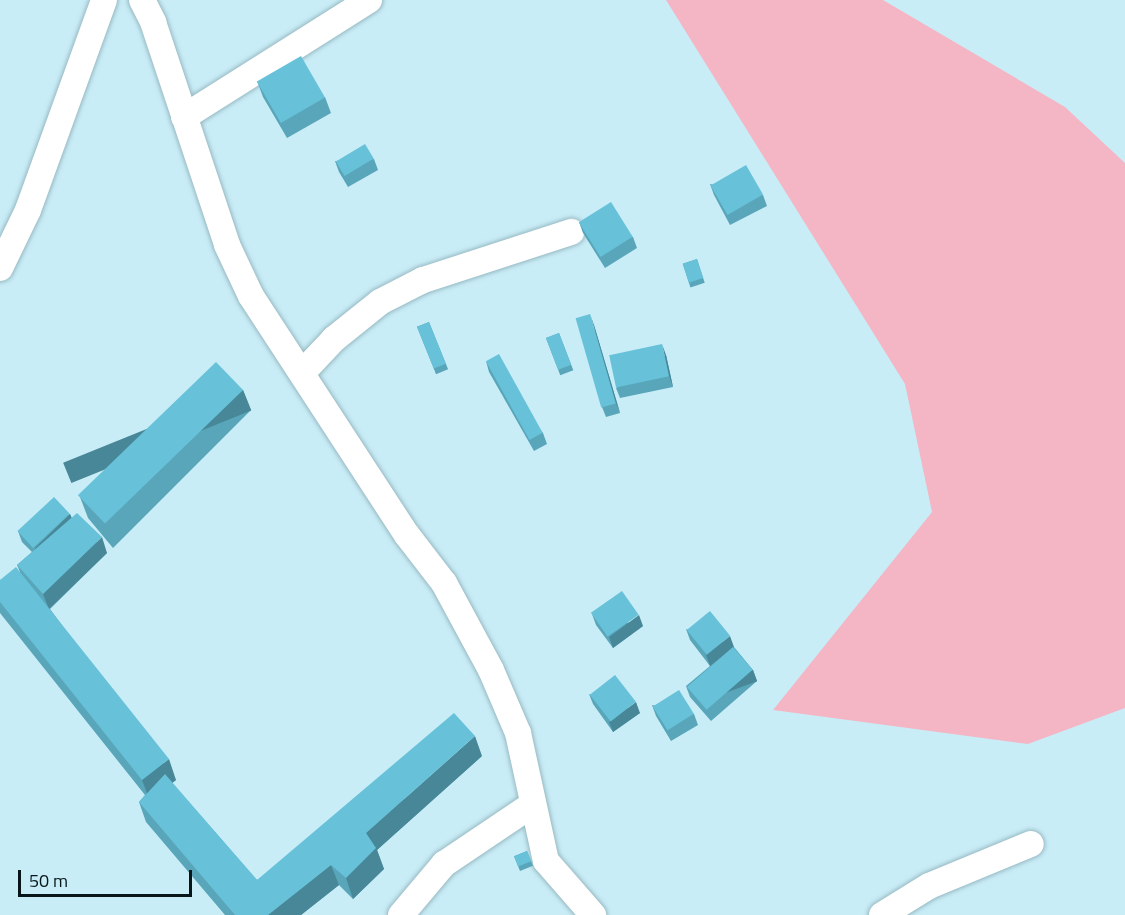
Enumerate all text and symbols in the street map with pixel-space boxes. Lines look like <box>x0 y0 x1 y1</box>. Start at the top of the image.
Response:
scale bar <box>21 858 195 896</box>
text: 50 m <box>29 867 68 894</box>

